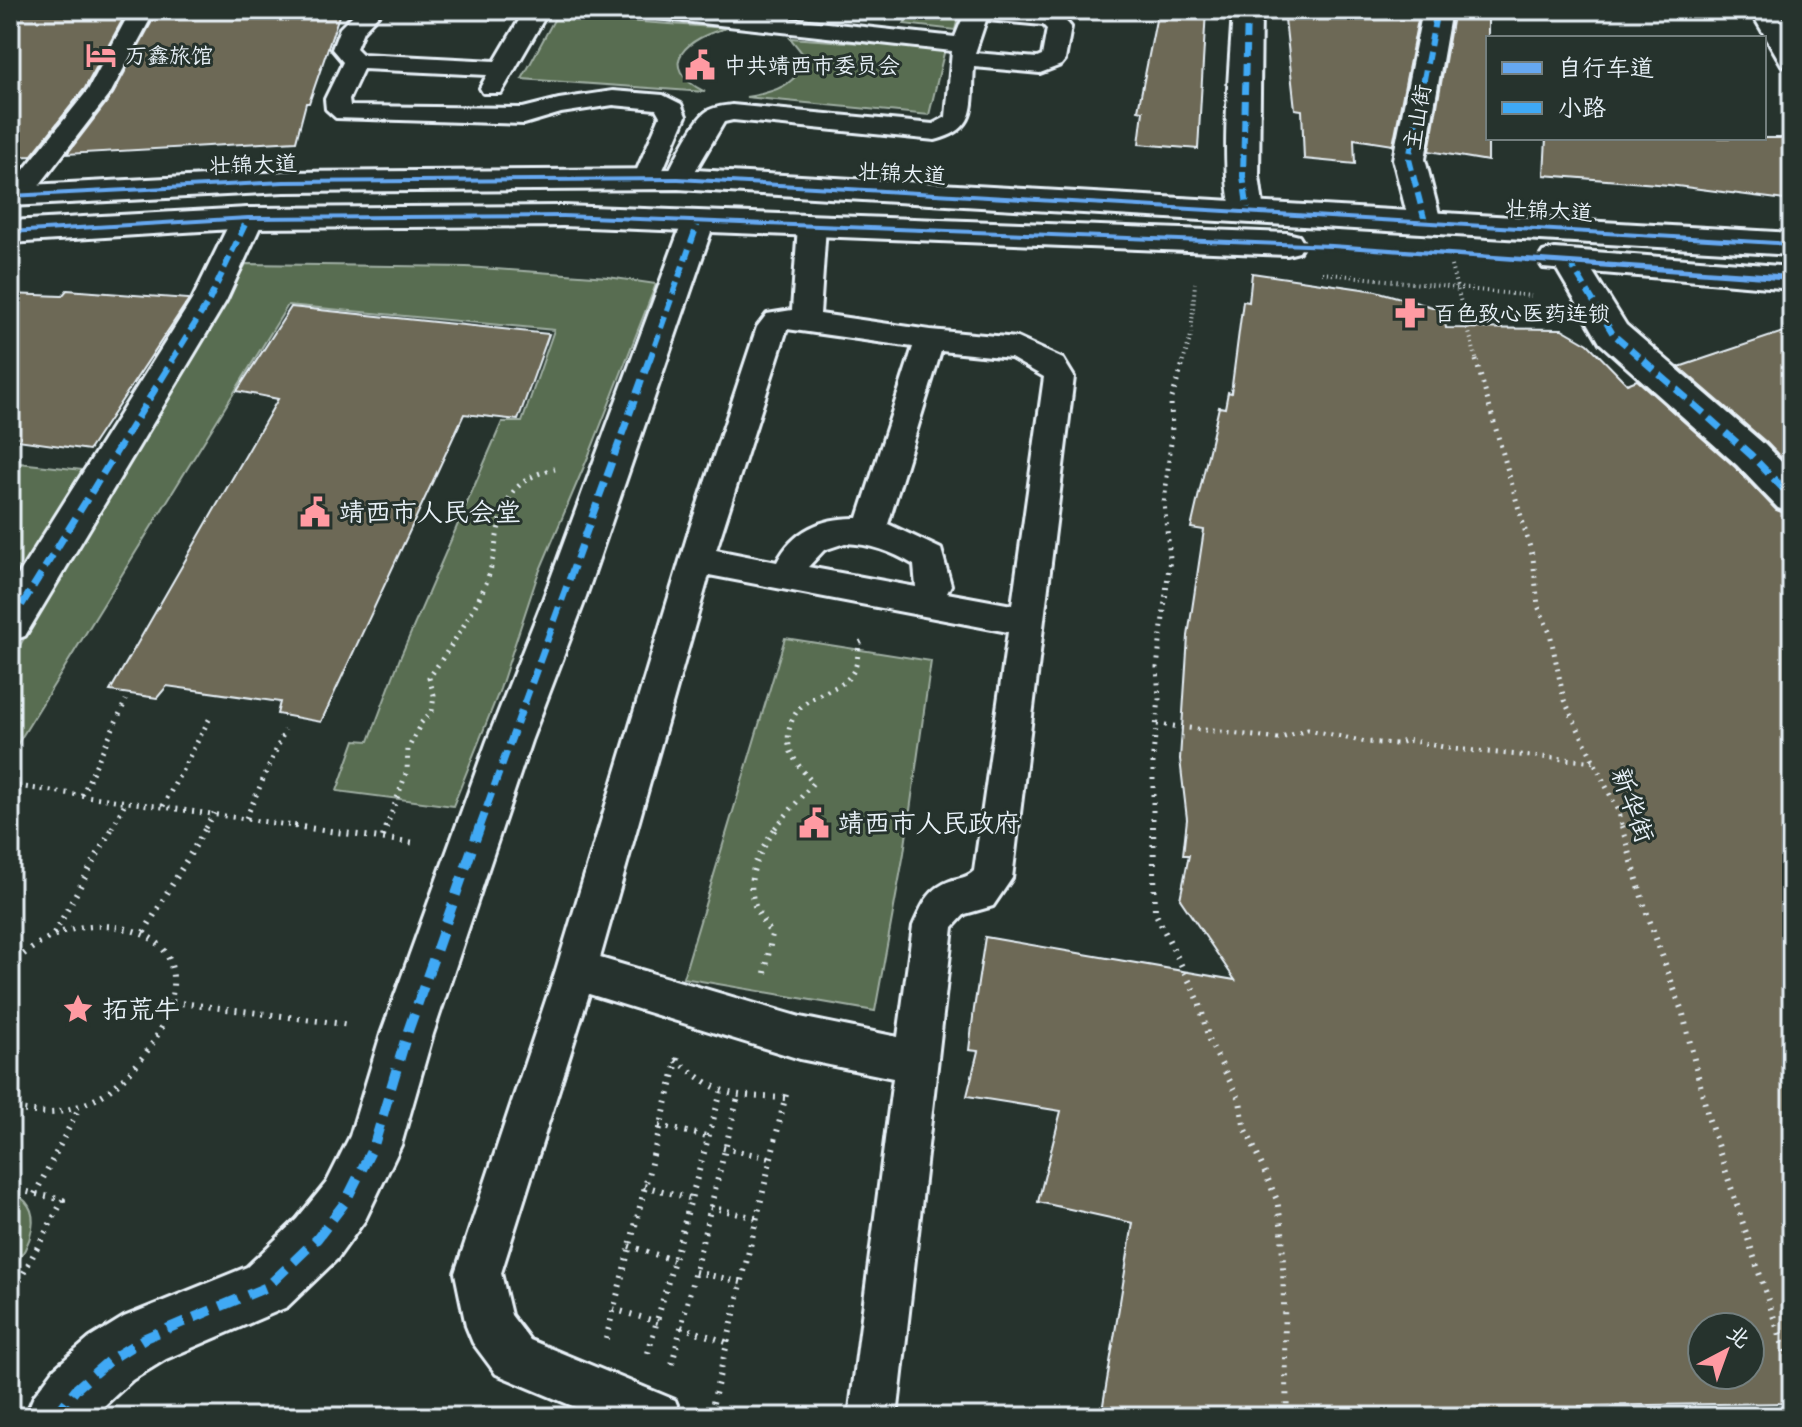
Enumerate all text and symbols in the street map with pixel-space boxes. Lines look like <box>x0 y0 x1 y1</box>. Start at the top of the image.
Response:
legend <box>1486 36 1766 140</box>
hotel icon: 万鑫旅馆 <box>84 38 118 72</box>
place label: 万鑫旅馆 <box>125 44 213 72</box>
public building icon: 中共靖西市委员会 <box>683 48 717 82</box>
place label: 中共靖西市委员会 <box>724 54 900 82</box>
text: 自行车道 <box>1558 56 1654 86</box>
street label: 主山街 <box>1401 83 1439 152</box>
text: 小路 <box>1558 95 1606 126</box>
street label: 壮锦大道 <box>209 151 298 183</box>
street label: 壮锦大道 <box>857 160 947 192</box>
street label: 壮锦大道 <box>1504 197 1594 229</box>
pharmacy icon: 百色致心医药连锁 <box>1393 296 1427 330</box>
place label: 百色致心医药连锁 <box>1434 302 1610 330</box>
public building icon: 靖西市人民会堂 <box>298 495 332 529</box>
place label: 靖西市人民会堂 <box>339 499 521 532</box>
street label: 新华街 <box>1601 764 1658 848</box>
public building icon: 靖西市人民政府 <box>797 806 831 840</box>
place label: 靖西市人民政府 <box>838 810 1020 843</box>
place icon: 拓荒牛 <box>61 992 95 1026</box>
place label: 拓荒牛 <box>102 996 180 1029</box>
north arrow <box>1686 1311 1766 1391</box>
text: 北 <box>1720 1322 1753 1356</box>

